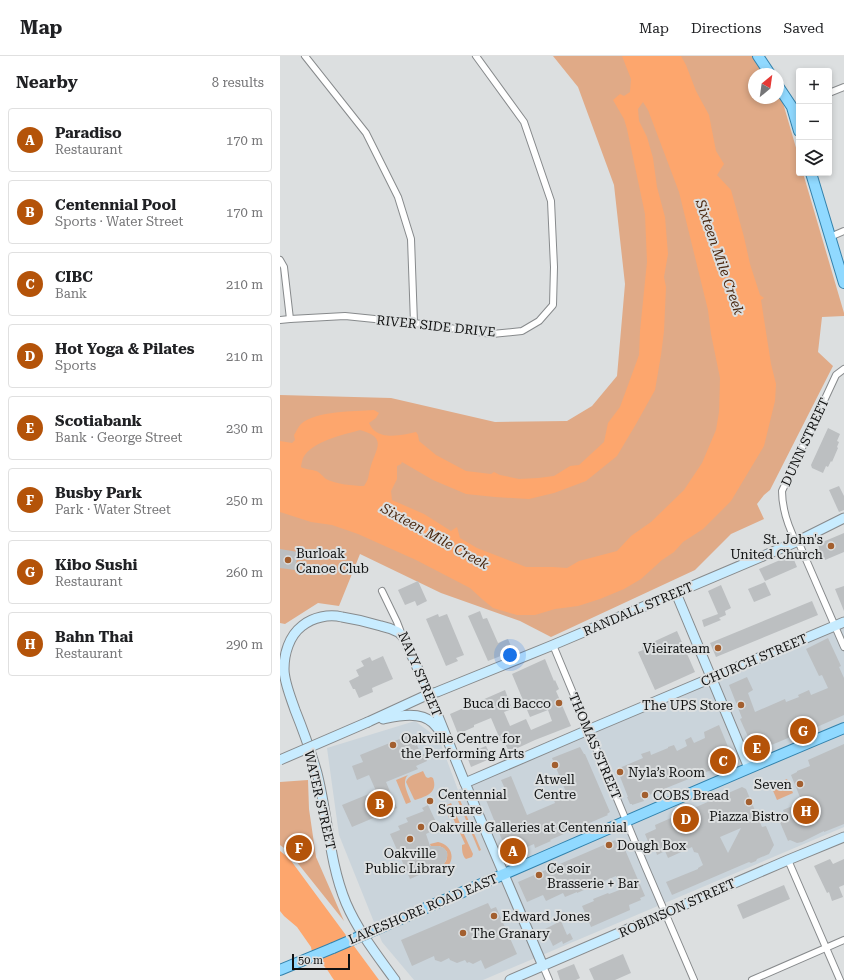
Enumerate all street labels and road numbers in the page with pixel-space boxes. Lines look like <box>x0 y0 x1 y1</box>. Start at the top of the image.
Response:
street label: RIVER SIDE DRIVE <box>376 312 496 340</box>
street label: DUNN STREET <box>778 395 832 488</box>
street label: RANDALL STREET <box>581 579 695 639</box>
street label: NAVY STREET <box>395 629 445 719</box>
street label: CHURCH STREET <box>699 631 810 689</box>
street label: THOMAS STREET <box>566 691 624 802</box>
street label: WATER STREET <box>301 749 339 851</box>
street label: LAKESHORE ROAD EAST <box>346 871 500 947</box>
street label: ROBINSON STREET <box>616 875 738 941</box>

